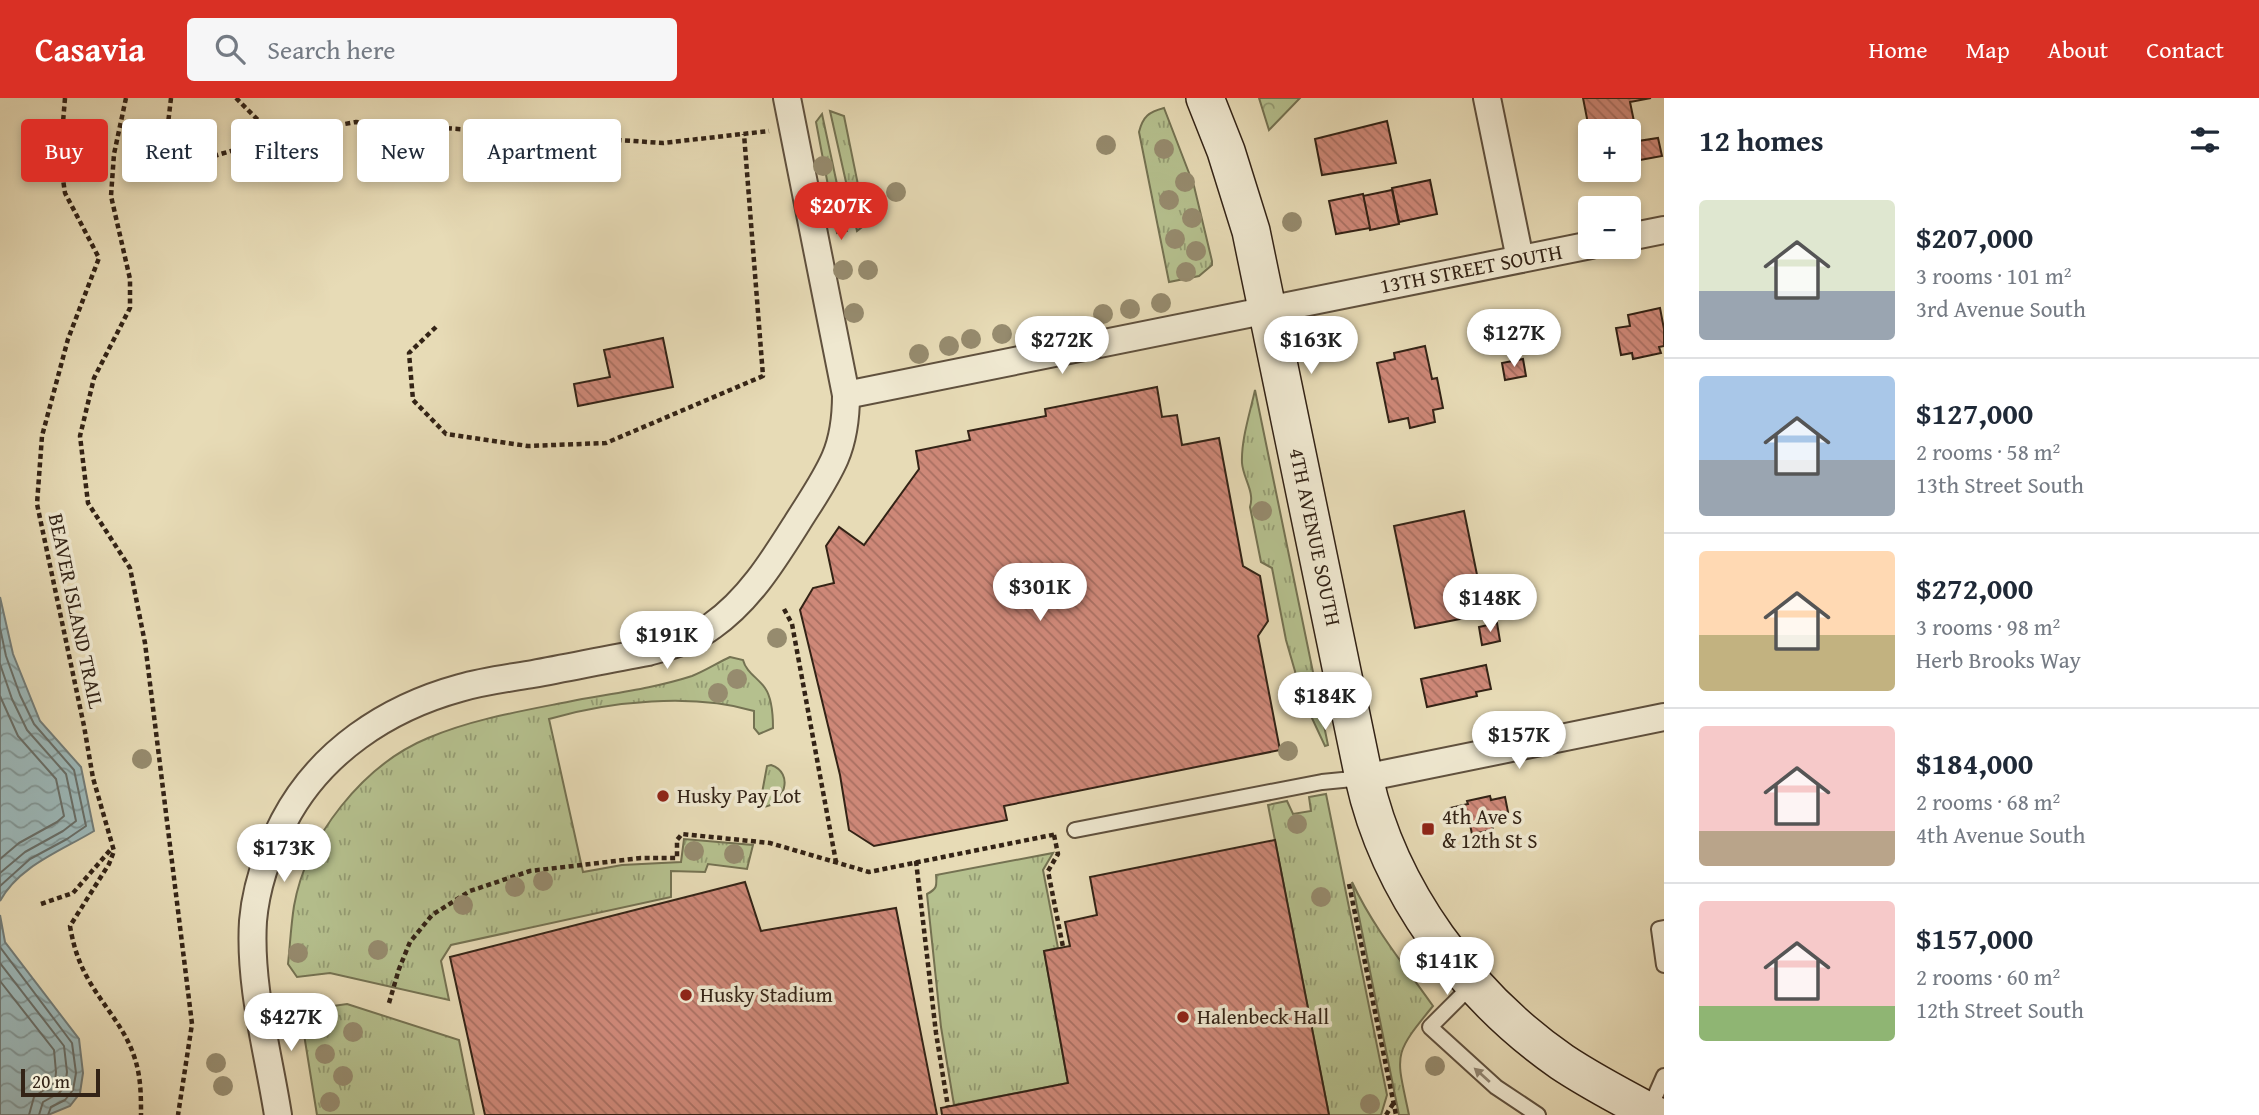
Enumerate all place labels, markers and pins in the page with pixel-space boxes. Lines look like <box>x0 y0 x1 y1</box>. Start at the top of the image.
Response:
pin: $207K <box>792 183 890 242</box>
pin: $127K <box>1465 310 1563 369</box>
pin: $272K <box>1013 316 1111 376</box>
pin: $163K <box>1262 316 1360 376</box>
pin: $301K <box>991 564 1089 623</box>
pin: $148K <box>1441 574 1539 634</box>
pin: $191K <box>618 612 716 671</box>
pin: $184K <box>1276 672 1374 732</box>
pin: $157K <box>1470 712 1568 771</box>
place label: Husky Pay Lot <box>677 780 802 811</box>
marker: Husky Pay Lot <box>655 788 671 804</box>
place label: 4th Ave S & 12th St S <box>1442 801 1537 856</box>
marker: 4th Ave S & 12th St S <box>1420 821 1436 837</box>
pin: $173K <box>235 824 333 884</box>
pin: $141K <box>1398 937 1496 997</box>
place label: Husky Stadium <box>700 979 833 1010</box>
marker: Husky Stadium <box>678 987 694 1003</box>
pin: $427K <box>242 993 340 1053</box>
place label: Halenbeck Hall <box>1197 1001 1329 1032</box>
marker: Halenbeck Hall <box>1175 1009 1191 1025</box>

